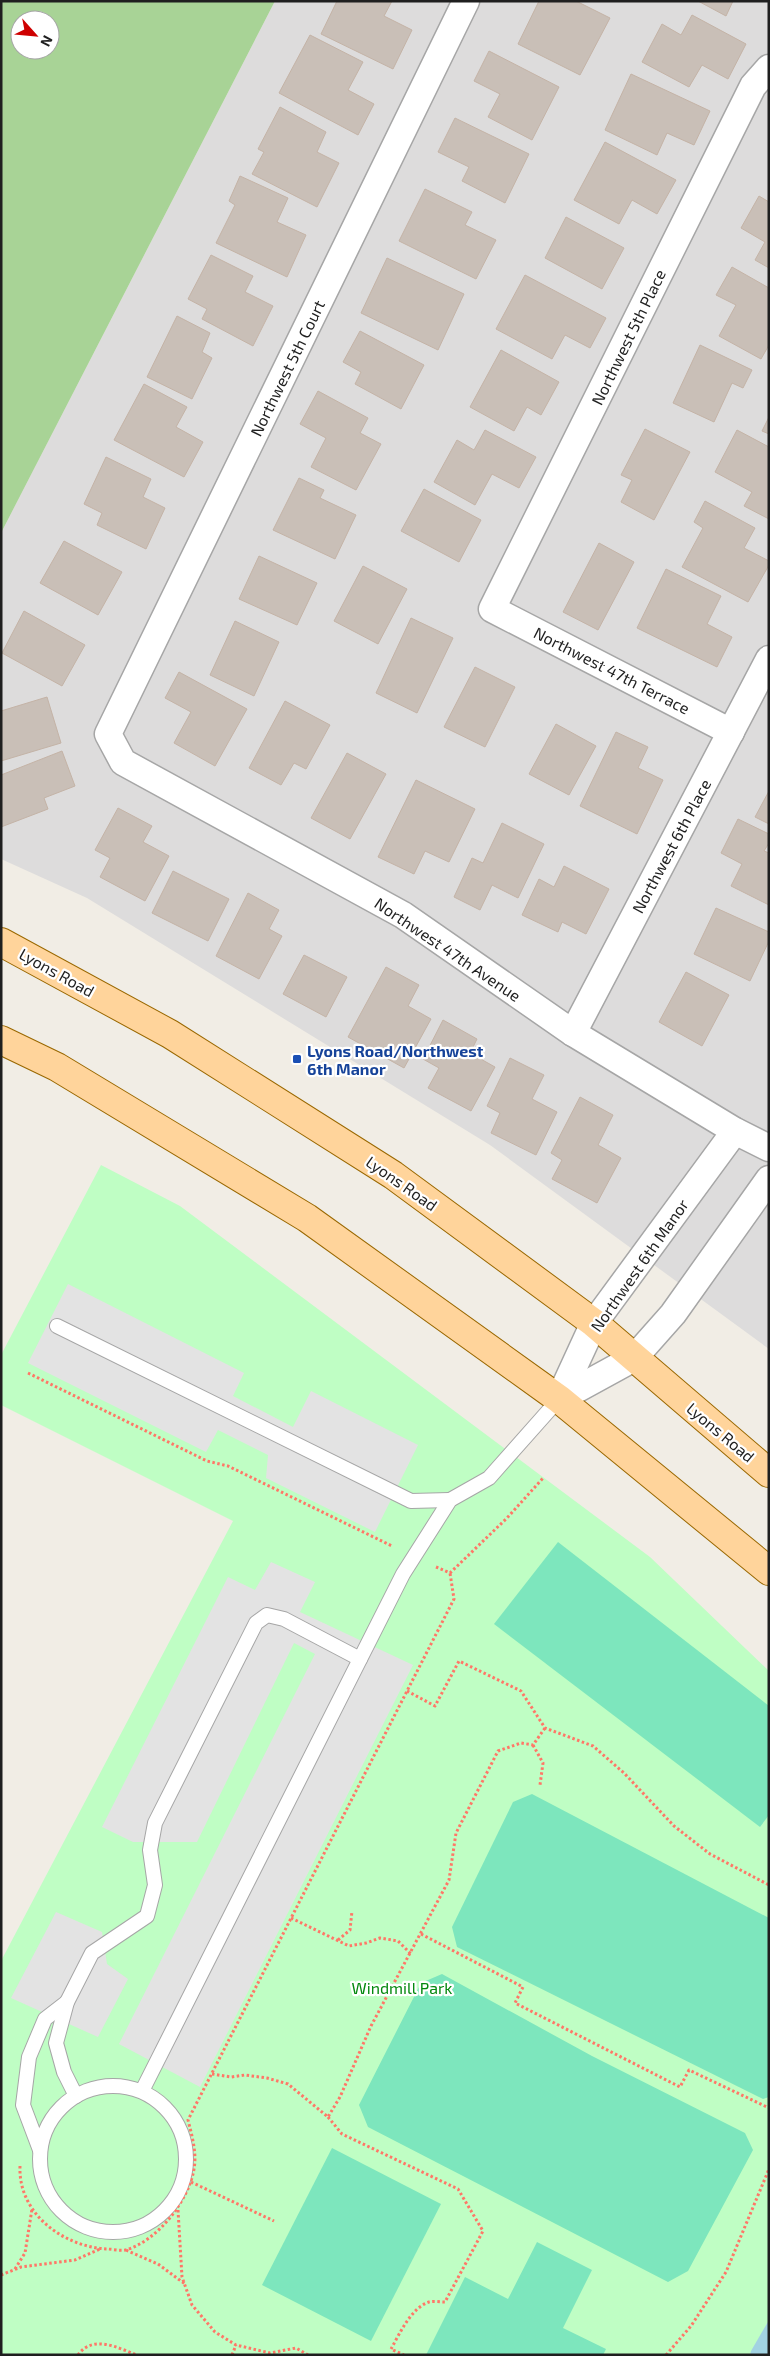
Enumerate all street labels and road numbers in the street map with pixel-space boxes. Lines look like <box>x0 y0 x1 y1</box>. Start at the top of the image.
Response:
street label: Northwest 5th Place <box>587 266 669 408</box>
street label: Northwest 5th Court <box>246 297 328 439</box>
street label: Northwest 47th Terrace <box>531 622 693 718</box>
street label: Northwest 6th Place <box>628 776 714 916</box>
street label: Northwest 47th Avenue <box>371 893 525 1005</box>
street label: Lyons Road <box>16 944 98 1000</box>
street label: Lyons Road <box>363 1152 441 1214</box>
street label: Northwest 6th Manor <box>586 1195 692 1335</box>
street label: Lyons Road <box>683 1398 759 1466</box>

